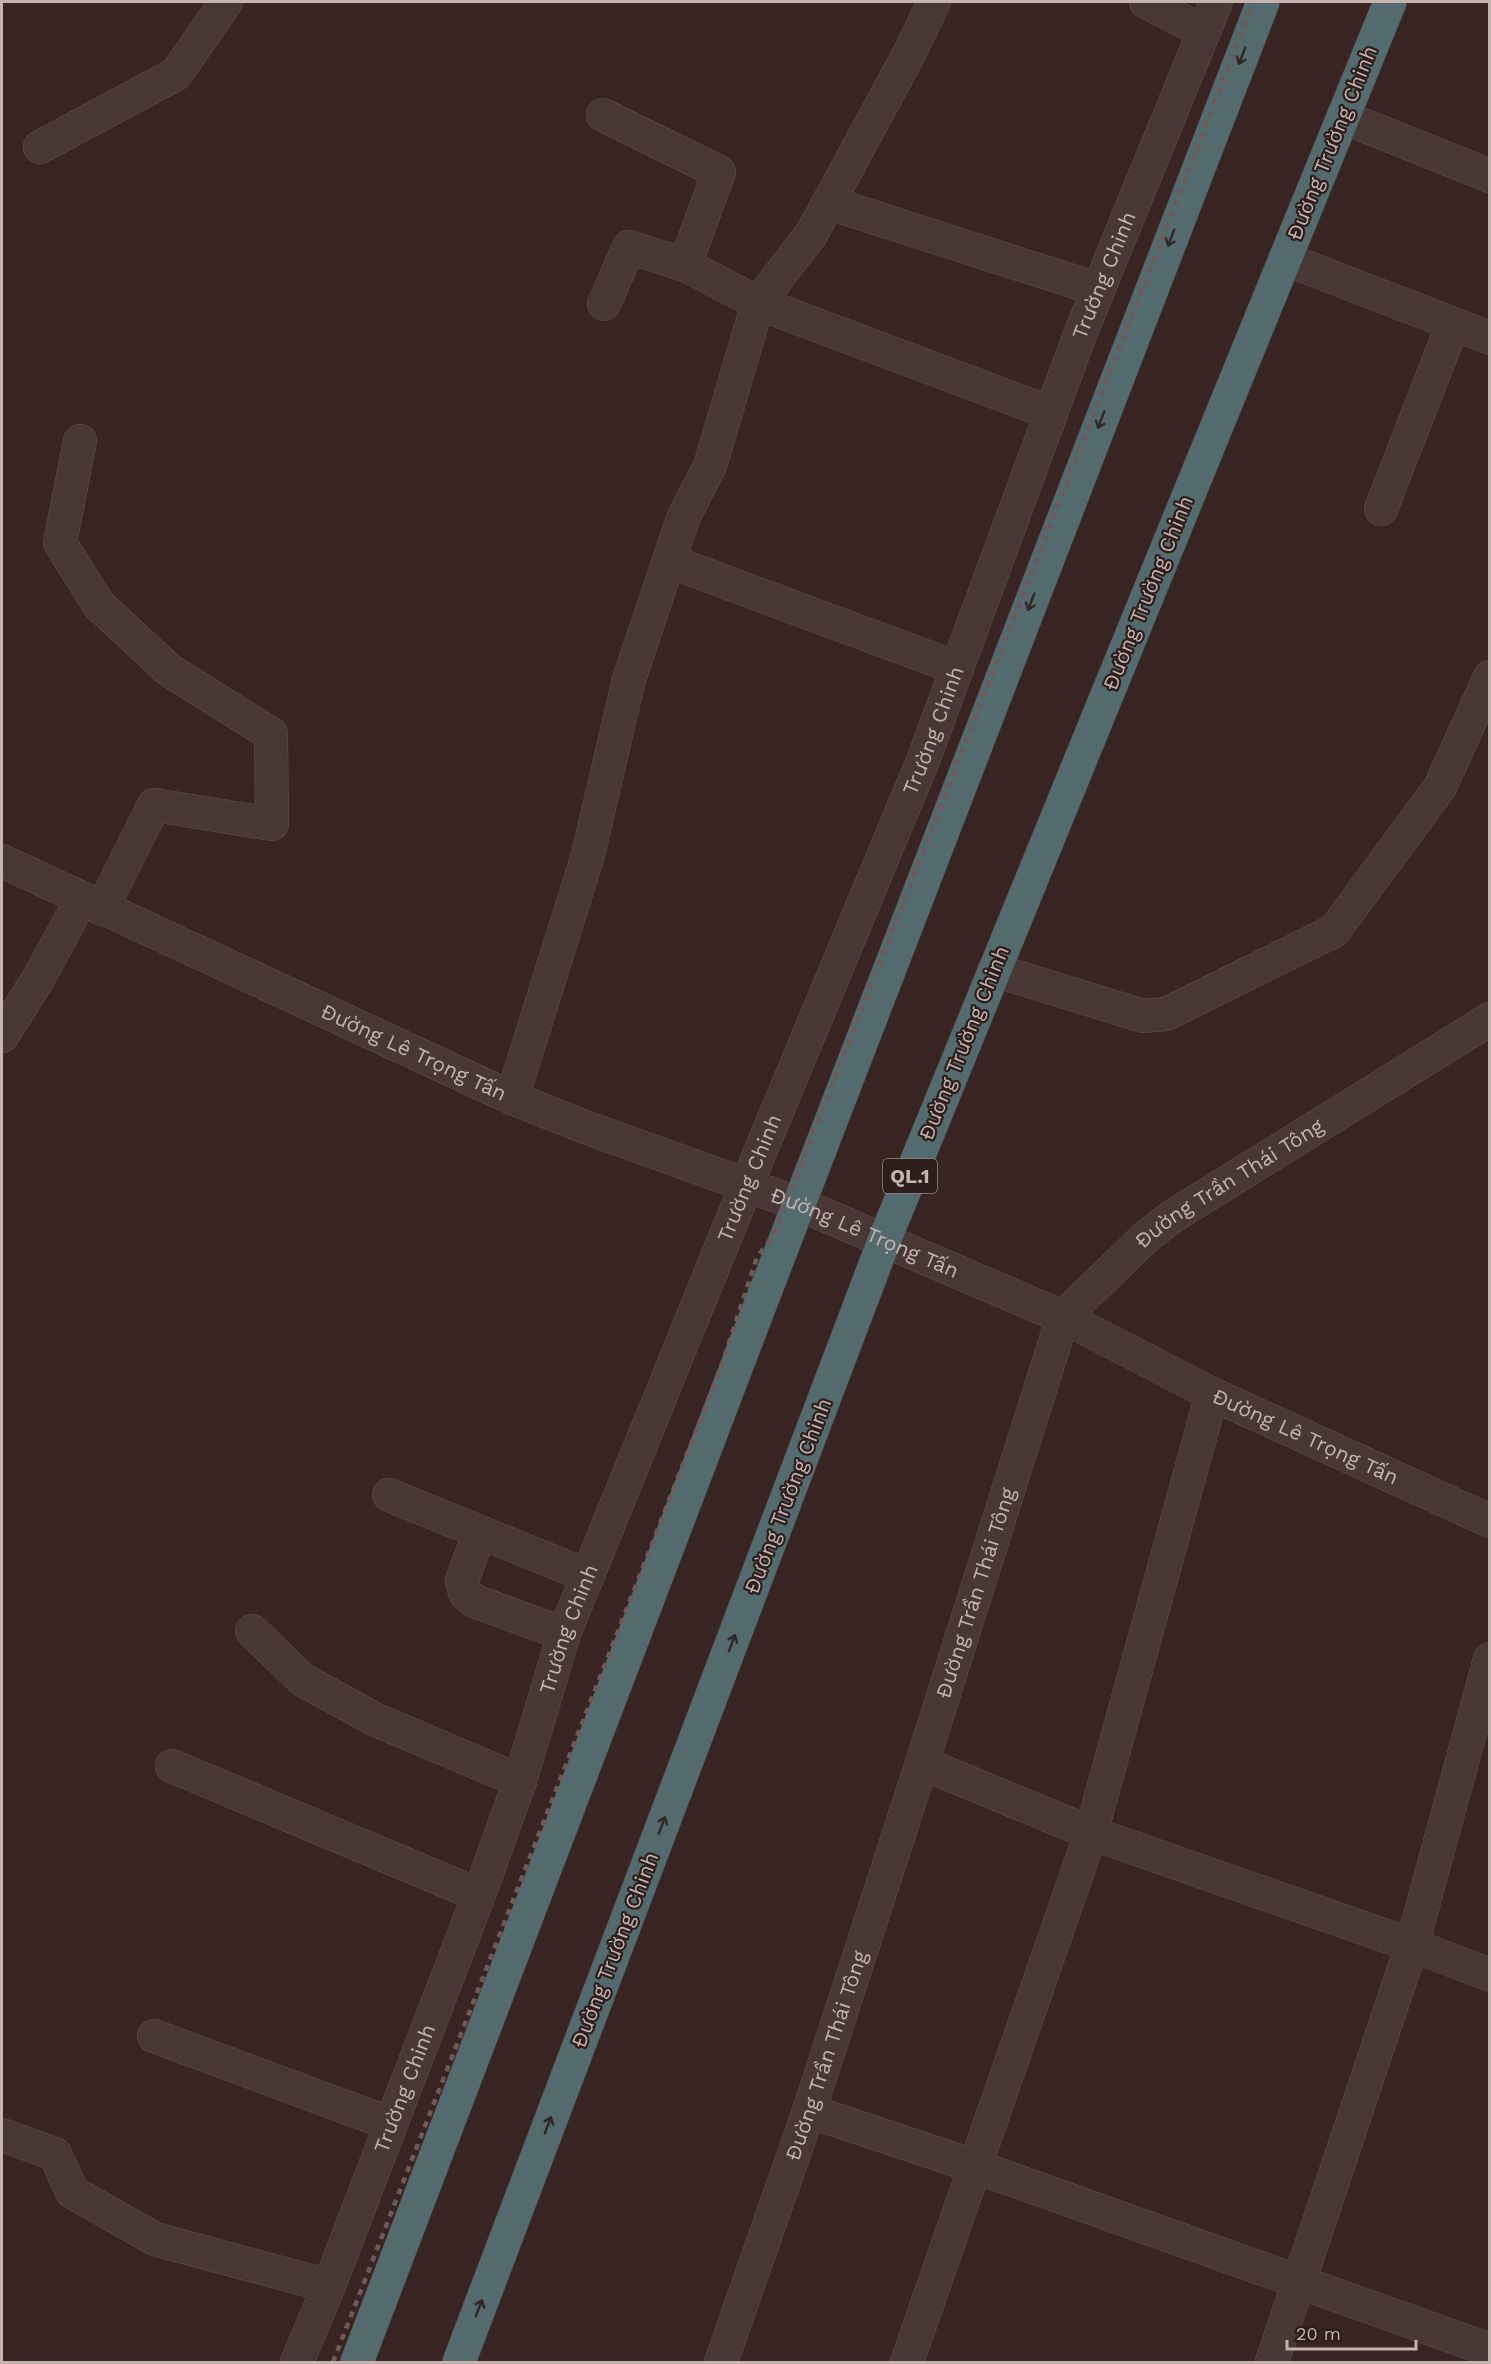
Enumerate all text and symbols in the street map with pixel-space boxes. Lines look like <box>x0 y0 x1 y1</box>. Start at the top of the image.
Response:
street label: Đường Trường Chinh <box>1281 42 1382 244</box>
one-way arrow <box>1235 46 1246 65</box>
street label: Trường Chinh <box>1066 208 1141 343</box>
one-way arrow <box>1165 228 1176 247</box>
one-way arrow <box>1095 410 1106 429</box>
street label: Đường Trường Chinh <box>1097 492 1198 694</box>
one-way arrow <box>1025 592 1036 611</box>
street label: Trường Chinh <box>897 663 969 798</box>
street label: Đường Trường Chinh <box>913 942 1014 1144</box>
street label: Đường Lê Trọng Tấn <box>317 998 511 1106</box>
street label: Trường Chinh <box>712 1110 786 1245</box>
street label: Đường Trần Thái Tông <box>1129 1112 1328 1253</box>
road number: QL.1 <box>883 1159 937 1193</box>
street label: Đường Lê Trọng Tấn <box>767 1182 963 1283</box>
street label: Đường Lê Trọng Tấn <box>1209 1383 1403 1490</box>
street label: Đường Trường Chinh <box>739 1394 836 1597</box>
street label: Đường Trần Thái Tông <box>930 1484 1020 1701</box>
street label: Trường Chinh <box>534 1561 603 1697</box>
one-way arrow <box>727 1634 738 1653</box>
one-way arrow <box>658 1817 669 1835</box>
street label: Đường Trường Chinh <box>566 1848 663 2051</box>
street label: Đường Trần Thái Tông <box>780 1947 872 2164</box>
street label: Trường Chinh <box>368 2020 440 2156</box>
one-way arrow <box>544 2117 555 2135</box>
one-way arrow <box>475 2299 486 2318</box>
scale bar <box>1287 2313 1416 2351</box>
text: 20 m <box>1296 2323 1341 2344</box>

